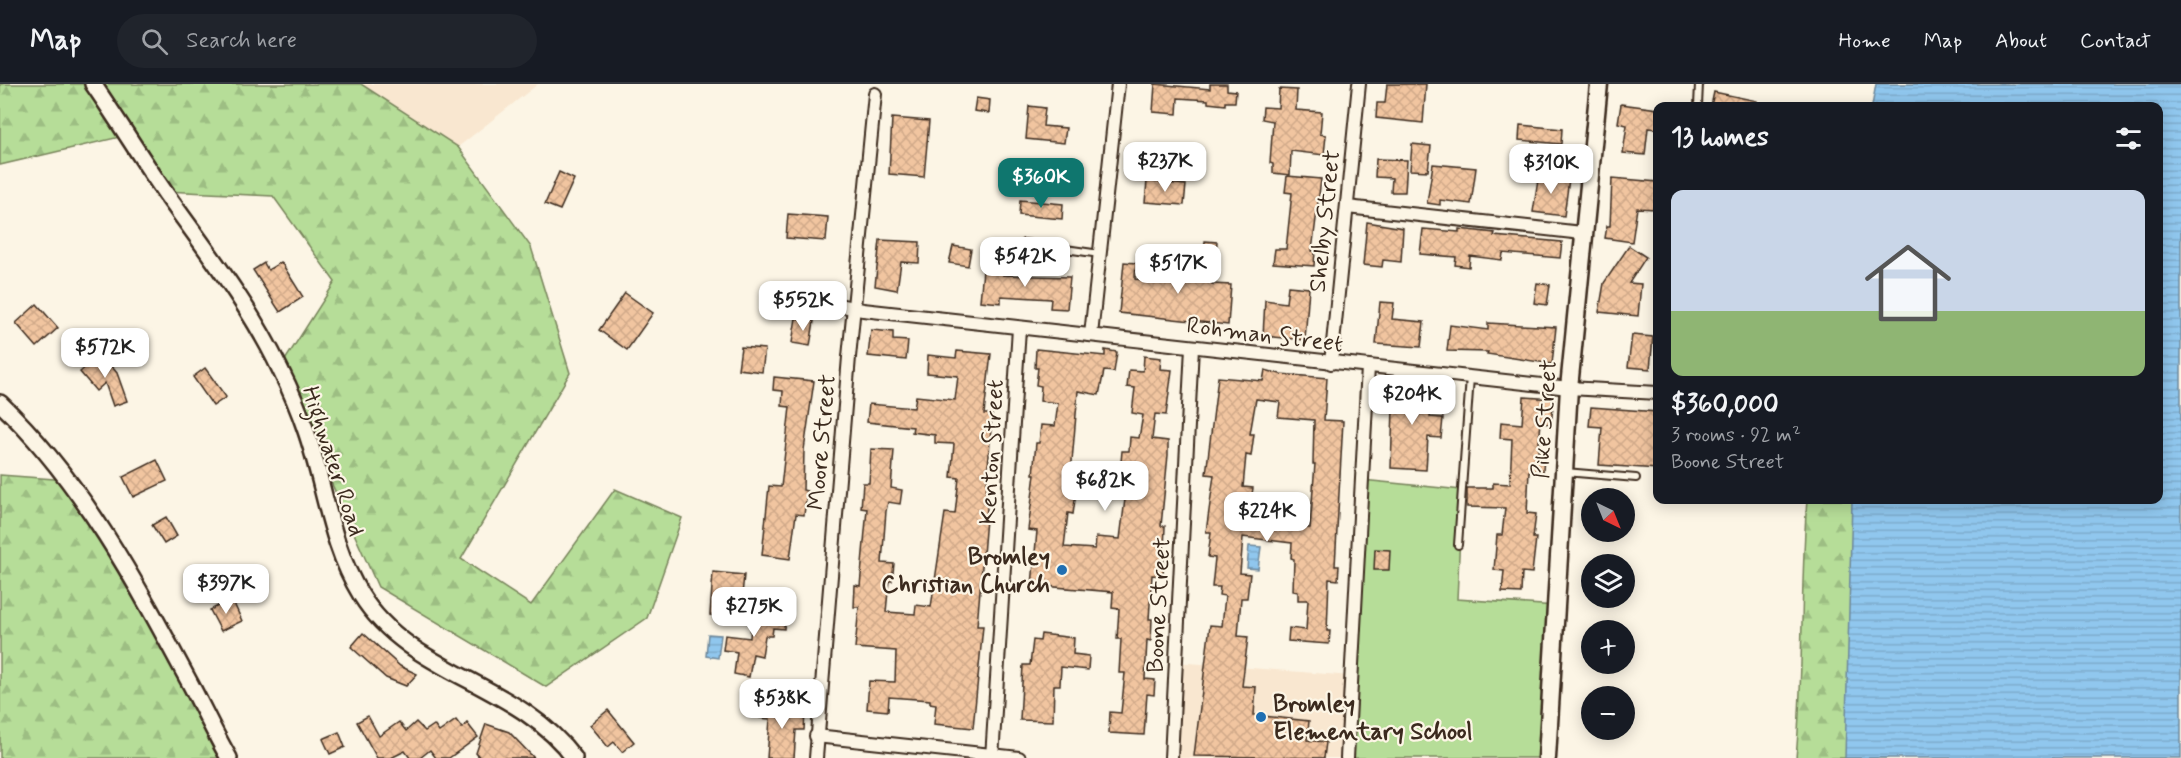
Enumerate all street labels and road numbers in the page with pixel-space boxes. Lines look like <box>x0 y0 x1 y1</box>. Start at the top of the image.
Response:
street label: Shelby Street <box>1303 148 1348 294</box>
street label: Rohman Street <box>1185 311 1345 360</box>
street label: Pike Street <box>1526 358 1565 480</box>
street label: Moore Street <box>801 373 844 512</box>
street label: Kenton Street <box>973 379 1012 526</box>
street label: Highwater Road <box>291 382 371 541</box>
street label: Boone Street <box>1140 536 1179 674</box>

